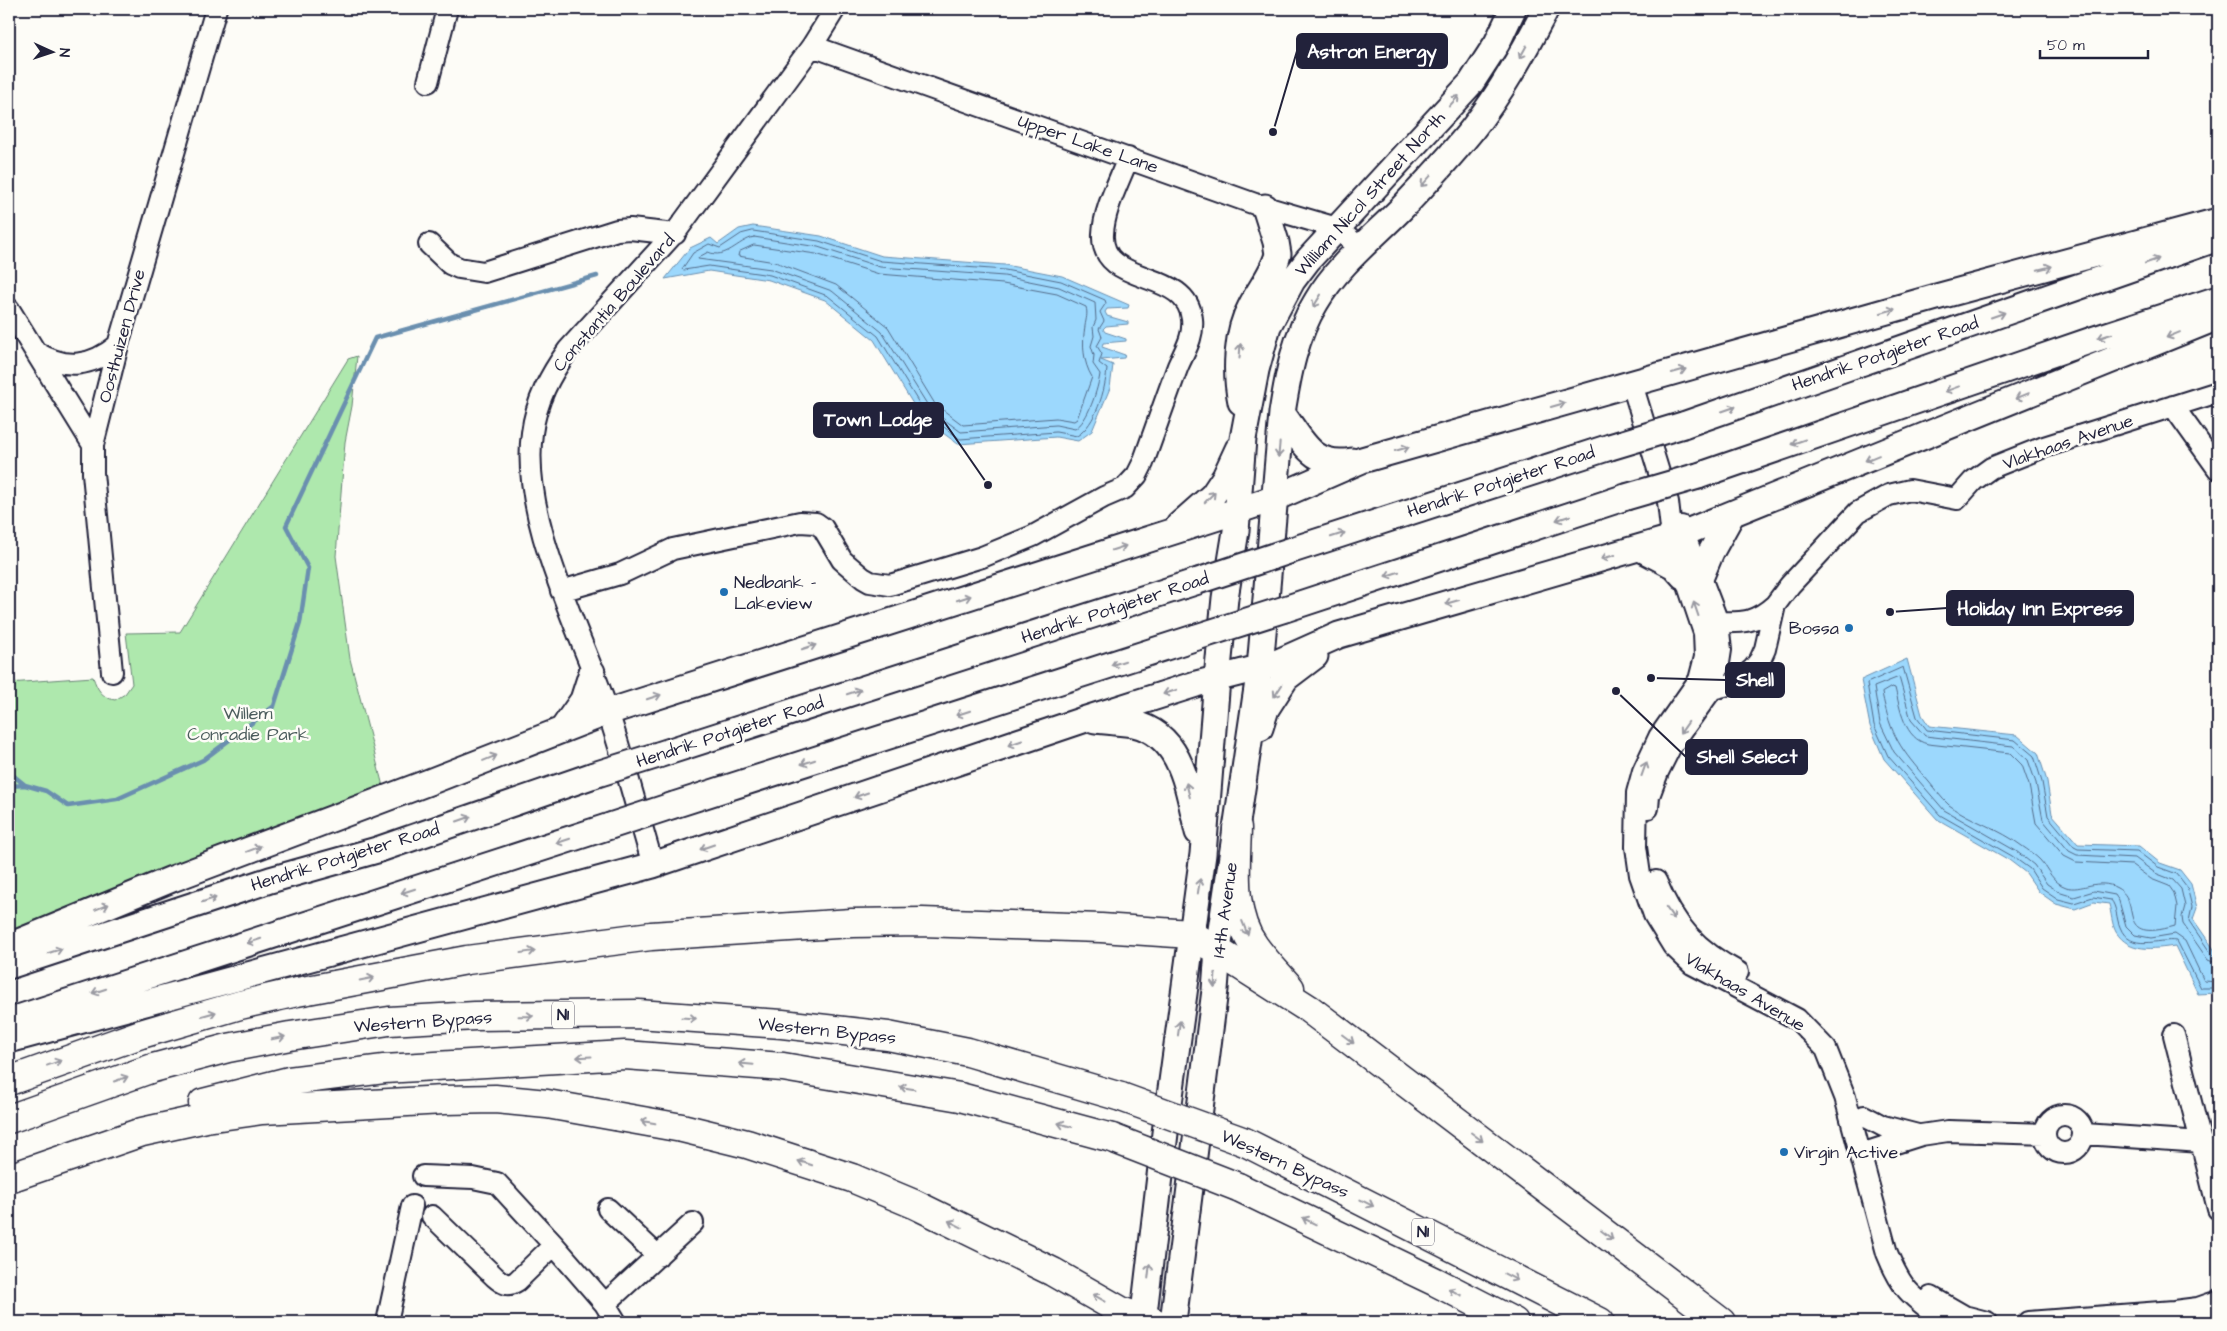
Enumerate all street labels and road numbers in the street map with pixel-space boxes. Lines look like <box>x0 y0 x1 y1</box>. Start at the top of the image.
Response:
street label: William Nicol Street North <box>1289 106 1451 282</box>
street label: Upper Lake Lane <box>1014 108 1162 180</box>
street label: Constantia Boulevard <box>547 229 681 377</box>
street label: Oosthuizen Drive <box>92 266 152 406</box>
street label: Hendrik Potgieter Road <box>1788 310 1982 399</box>
street label: Vlakhaas Avenue <box>1999 408 2137 476</box>
street label: Hendrik Potgieter Road <box>1404 440 1598 525</box>
street label: Hendrik Potgieter Road <box>1018 566 1212 651</box>
street label: Hendrik Potgieter Road <box>633 690 827 775</box>
street label: Hendrik Potgieter Road <box>248 816 443 899</box>
street label: 14th Avenue <box>1206 860 1244 959</box>
street label: Vlakhaas Avenue <box>1680 946 1810 1038</box>
road number: N1 <box>552 1002 574 1028</box>
street label: Western Bypass <box>353 1005 493 1040</box>
street label: Western Bypass <box>757 1011 897 1052</box>
street label: Western Bypass <box>1216 1123 1353 1206</box>
road number: N1 <box>1412 1218 1434 1246</box>

